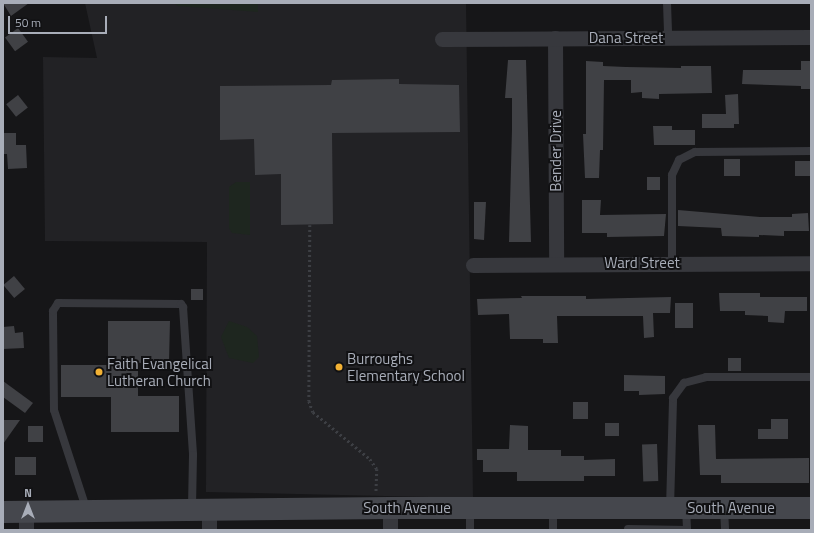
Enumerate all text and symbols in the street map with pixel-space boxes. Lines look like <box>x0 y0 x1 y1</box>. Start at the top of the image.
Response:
scale bar <box>10 8 109 34</box>
text: 50 m <box>15 13 41 32</box>
street label: Dana Street <box>589 29 663 47</box>
street label: Bender Drive <box>547 110 565 192</box>
street label: Ward Street <box>604 254 680 272</box>
place label: Burroughs Elementary School <box>347 349 465 384</box>
place label: Faith Evangelical Lutheran Church <box>107 354 212 389</box>
marker: Burroughs Elementary School <box>334 362 344 372</box>
marker: Faith Evangelical Lutheran Church <box>94 367 104 377</box>
north arrow <box>8 485 48 525</box>
text: N <box>24 485 32 501</box>
street label: South Avenue <box>363 499 451 517</box>
street label: South Avenue <box>687 499 775 517</box>

